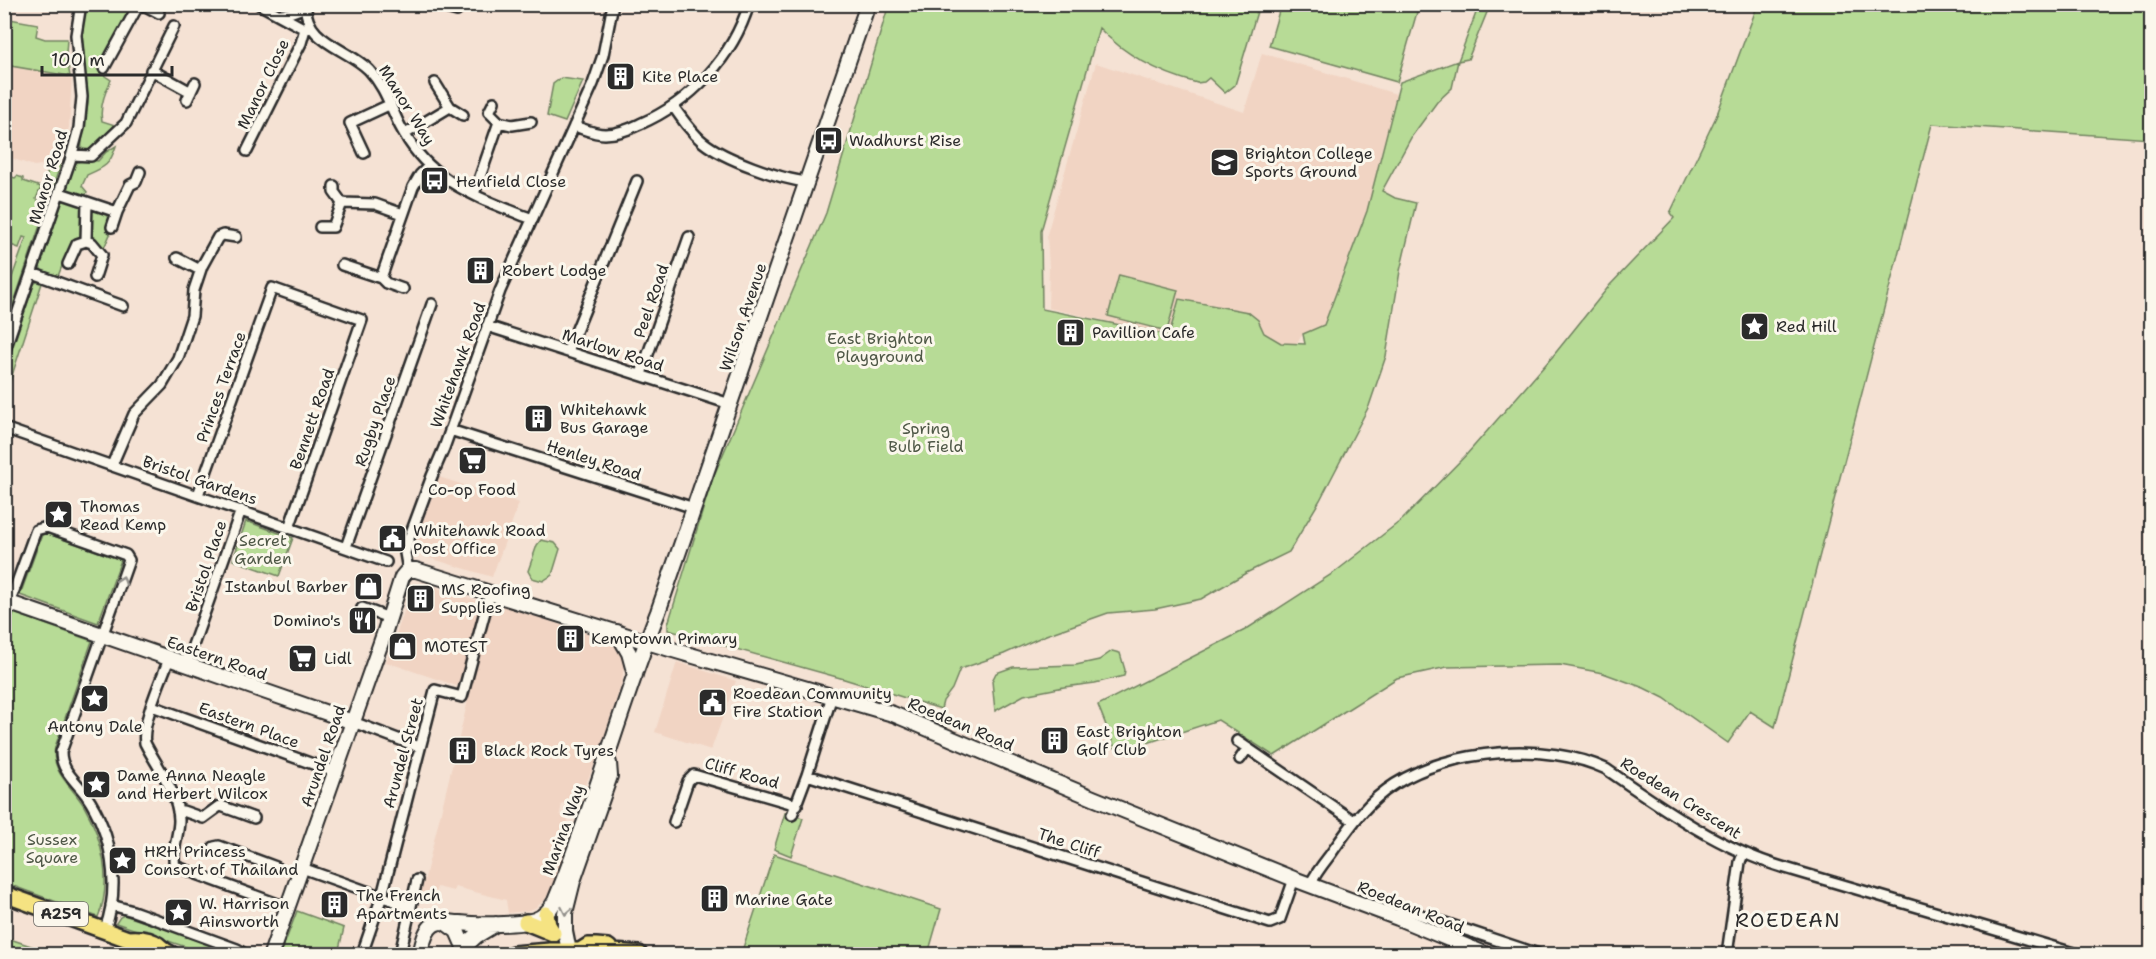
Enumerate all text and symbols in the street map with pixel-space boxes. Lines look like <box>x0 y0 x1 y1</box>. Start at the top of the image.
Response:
street label: Manor Close <box>232 35 294 133</box>
scale bar <box>42 39 172 77</box>
text: 100 m <box>51 48 105 72</box>
building icon: Kite Place <box>605 60 637 92</box>
street label: Manor Way <box>374 61 440 149</box>
place label: Kite Place <box>642 66 718 87</box>
bus stop icon: Wadhurst Rise <box>812 124 844 156</box>
street label: Manor Road <box>24 127 72 227</box>
place label: Wadhurst Rise <box>849 130 961 151</box>
place label: Brighton College Sports Ground <box>1245 143 1373 182</box>
school or university icon: Brighton College Sports Ground <box>1208 146 1240 178</box>
bus stop icon: Henfield Close <box>419 165 451 197</box>
place label: Henfield Close <box>456 171 566 192</box>
building icon: Robert Lodge <box>465 254 497 286</box>
place label: Robert Lodge <box>502 260 607 281</box>
street label: Wilson Avenue <box>715 260 771 374</box>
street label: Peel Road <box>629 261 673 341</box>
street label: Whitehawk Road <box>425 299 491 431</box>
place icon: Red Hill <box>1739 310 1771 342</box>
building icon: Pavillion Cafe <box>1055 316 1087 348</box>
place label: Red Hill <box>1776 316 1837 337</box>
place label: Pavillion Cafe <box>1092 322 1195 343</box>
street label: Marlow Road <box>559 324 667 376</box>
street label: Princes Terrace <box>191 328 251 446</box>
park label: East Brighton Playground <box>827 328 933 367</box>
street label: Bennett Road <box>285 366 339 472</box>
street label: Rugby Place <box>350 373 400 469</box>
place label: Whitehawk Bus Garage <box>560 399 649 438</box>
building icon: Whitehawk Bus Garage <box>523 402 555 434</box>
park label: Spring Bulb Field <box>888 418 964 457</box>
street label: Henley Road <box>544 435 644 485</box>
supermarket icon: Co-op Food <box>456 445 488 477</box>
street label: Bristol Gardens <box>140 451 260 509</box>
place label: Co-op Food <box>428 479 516 500</box>
place label: Thomas Read Kemp <box>80 496 166 535</box>
place icon: Thomas Read Kemp <box>43 499 75 531</box>
street label: Bristol Place <box>181 517 231 615</box>
place label: Whitehawk Road Post Office <box>413 520 546 559</box>
public building icon: Whitehawk Road Post Office <box>376 523 408 555</box>
park label: Secret Garden <box>234 530 292 569</box>
shop icon: Istanbul Barber <box>353 570 385 602</box>
one-way arrow <box>114 575 127 585</box>
place label: Istanbul Barber <box>225 576 348 597</box>
place label: MS Roofing Supplies <box>441 579 531 618</box>
building icon: MS Roofing Supplies <box>404 582 436 614</box>
restaurant icon: Domino's <box>346 604 378 636</box>
place label: Domino's <box>273 610 341 631</box>
building icon: Kemptown Primary <box>554 622 586 654</box>
place label: Kemptown Primary <box>591 628 738 649</box>
shop icon: MOTEST <box>387 630 419 662</box>
street label: Eastern Road <box>164 631 270 685</box>
place label: MOTEST <box>424 636 488 657</box>
supermarket icon: Lidl <box>287 642 319 674</box>
place label: Lidl <box>324 648 352 669</box>
place icon: Antony Dale <box>79 682 111 714</box>
place label: Roedean Community Fire Station <box>733 683 892 722</box>
public building icon: Roedean Community Fire Station <box>696 686 728 718</box>
street label: Roedean Road <box>905 692 1017 756</box>
street label: Arundel Street <box>378 695 428 811</box>
street label: Eastern Place <box>196 697 302 753</box>
street label: Arundel Road <box>296 702 350 810</box>
place label: Antony Dale <box>47 716 143 737</box>
place label: East Brighton Golf Club <box>1076 721 1182 760</box>
building icon: East Brighton Golf Club <box>1039 724 1071 756</box>
building icon: Black Rock Tyres <box>447 734 479 766</box>
place label: Black Rock Tyres <box>484 740 614 761</box>
street label: Cliff Road <box>702 752 782 794</box>
street label: Roedean Crescent <box>1617 752 1745 844</box>
place label: Dame Anna Neagle and Herbert Wilcox <box>117 765 267 804</box>
place icon: Dame Anna Neagle and Herbert Wilcox <box>80 768 112 800</box>
street label: Marina Way <box>537 782 589 878</box>
street label: The Cliff <box>1035 823 1104 863</box>
park label: Sussex Square <box>26 829 78 868</box>
place label: HRH Princess Consort of Thailand <box>144 841 298 880</box>
place icon: HRH Princess Consort of Thailand <box>107 844 139 876</box>
street label: Roedean Road <box>1354 876 1468 938</box>
building icon: Marine Gate <box>698 883 730 915</box>
place label: The French Apartments <box>356 885 447 924</box>
building icon: The French Apartments <box>319 888 351 920</box>
place label: Marine Gate <box>735 889 833 910</box>
place label: W. Harrison Ainsworth <box>199 893 289 932</box>
place icon: W. Harrison Ainsworth <box>162 896 194 928</box>
road number: A259 <box>34 902 88 926</box>
one-way arrow <box>560 906 573 916</box>
district label: ROEDEAN <box>1735 907 1841 933</box>

